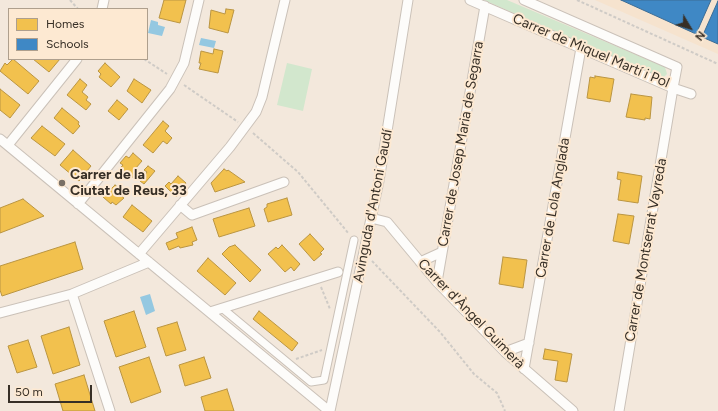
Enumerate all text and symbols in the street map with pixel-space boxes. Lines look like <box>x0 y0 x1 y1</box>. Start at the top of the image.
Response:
legend <box>8 8 148 60</box>
north arrow <box>670 8 710 48</box>
street label: Carrer de Miquel Martí i Pol <box>510 10 672 92</box>
text: Homes <box>46 17 84 31</box>
text: N <box>692 28 708 43</box>
text: Schools <box>46 37 89 51</box>
street label: Carrer de Josep Maria de Segarra <box>435 40 487 248</box>
street label: Avinguda d'Antoni Gaudí <box>350 128 396 284</box>
street label: Carrer de Lola Anglada <box>532 137 574 279</box>
street label: Carrer de Montserrat Vayreda <box>622 157 670 343</box>
place label: Carrer de la Ciutat de Reus, 33 <box>70 167 187 200</box>
marker: Carrer de la Ciutat de Reus, 33 <box>57 178 67 188</box>
street label: Carrer d'Àngel Guimerà <box>414 256 528 372</box>
scale bar <box>10 377 94 403</box>
text: 50 m <box>15 385 43 399</box>

